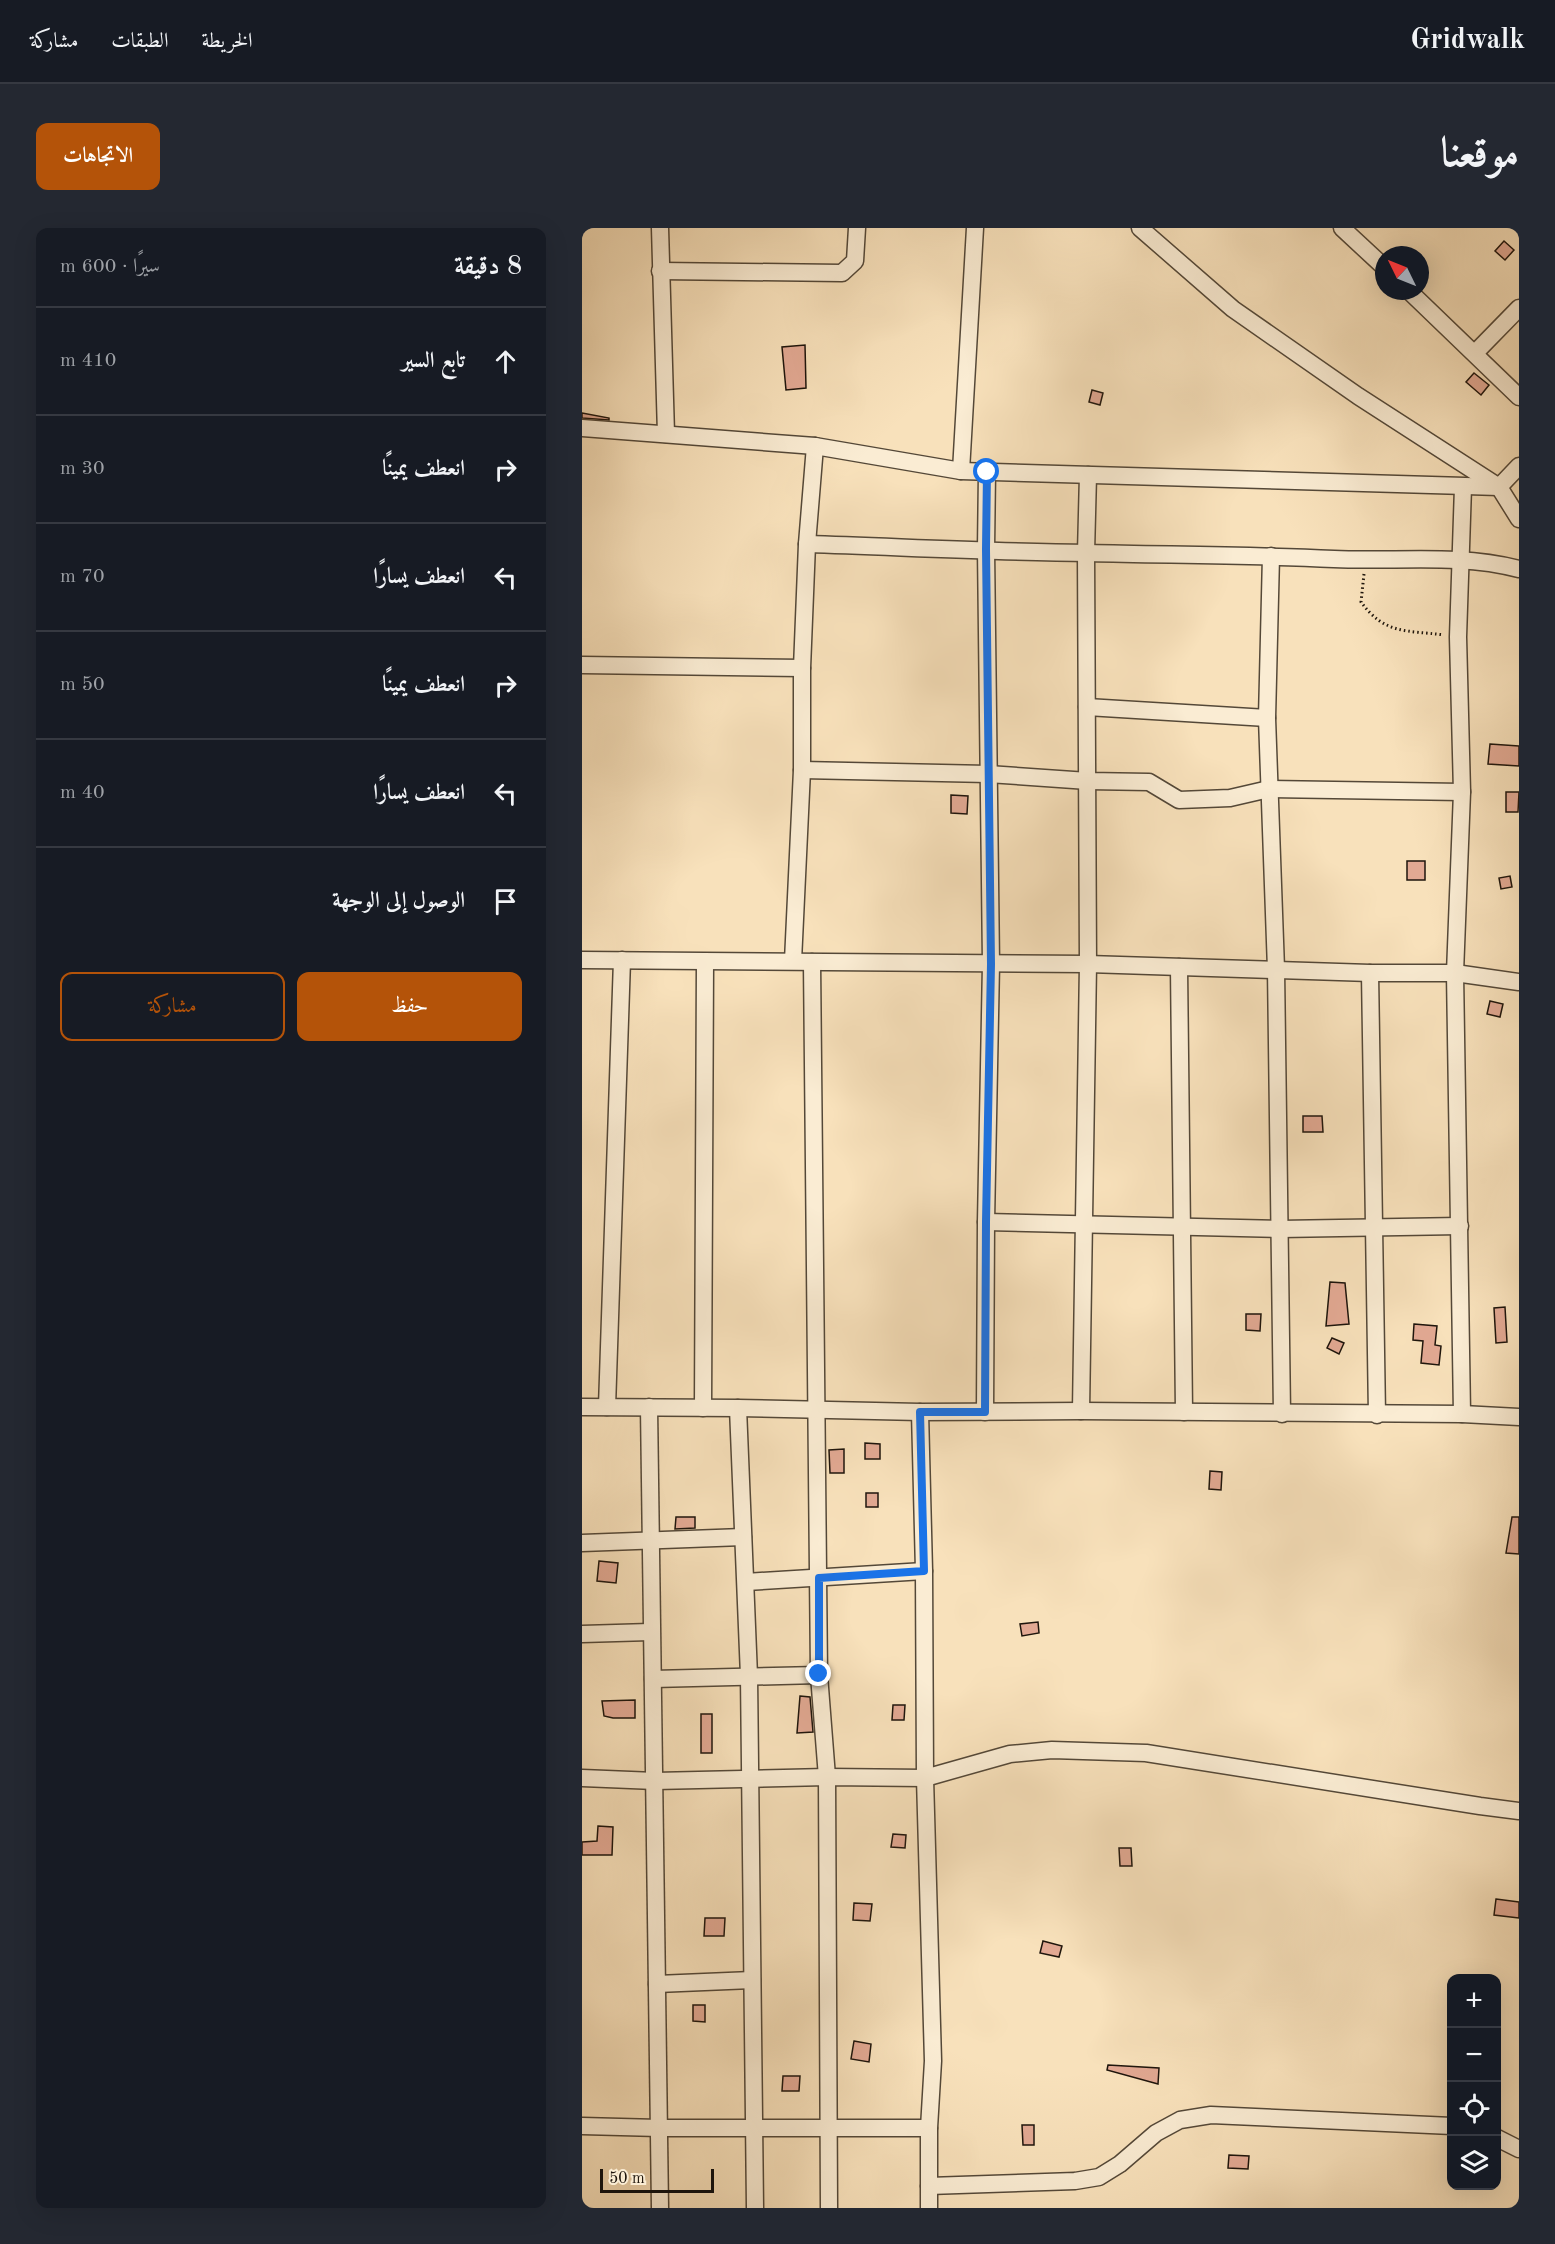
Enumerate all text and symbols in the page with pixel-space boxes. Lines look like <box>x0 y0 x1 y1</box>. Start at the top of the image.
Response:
text: Gridwalk <box>1410 27 1525 55</box>
text: مشاركة <box>30 31 78 52</box>
text: الطبقات <box>111 31 168 52</box>
text: الخريطة <box>201 31 253 52</box>
button: الاتجاهات <box>36 123 160 190</box>
text: موقعنا <box>1441 134 1519 176</box>
north arrow <box>1375 246 1429 300</box>
text: 8 دقيقة <box>454 254 522 280</box>
text: سيرًا · 600 m <box>60 257 160 277</box>
icon: ahead <box>489 345 522 378</box>
text: تابع السير <box>401 350 465 372</box>
text: 410 m <box>60 351 116 371</box>
icon: right <box>489 453 522 486</box>
text: انعطف يمينًا <box>382 458 465 480</box>
route start <box>973 458 999 484</box>
text: 30 m <box>60 459 105 479</box>
icon: left <box>489 561 522 594</box>
text: انعطف يسارًا <box>373 566 465 588</box>
text: 70 m <box>60 567 105 587</box>
icon: right <box>489 669 522 702</box>
text: انعطف يمينًا <box>382 674 465 696</box>
text: 50 m <box>60 675 105 695</box>
icon: left <box>489 777 522 810</box>
text: انعطف يسارًا <box>373 782 465 804</box>
text: 40 m <box>60 783 105 803</box>
icon: arrive <box>489 885 522 918</box>
text: الوصول إلى الوجهة <box>332 890 465 912</box>
button: مشاركة <box>60 972 285 1041</box>
button: حفظ <box>297 972 522 1041</box>
route end <box>805 1660 831 1686</box>
map controls <box>1447 1974 1501 2190</box>
button: + <box>1447 1974 1501 2028</box>
button: − <box>1447 2028 1501 2082</box>
button: locate <box>1447 2082 1501 2136</box>
button: layers <box>1447 2136 1501 2190</box>
scale bar <box>600 2166 714 2194</box>
text: 50 m <box>609 2171 645 2187</box>

